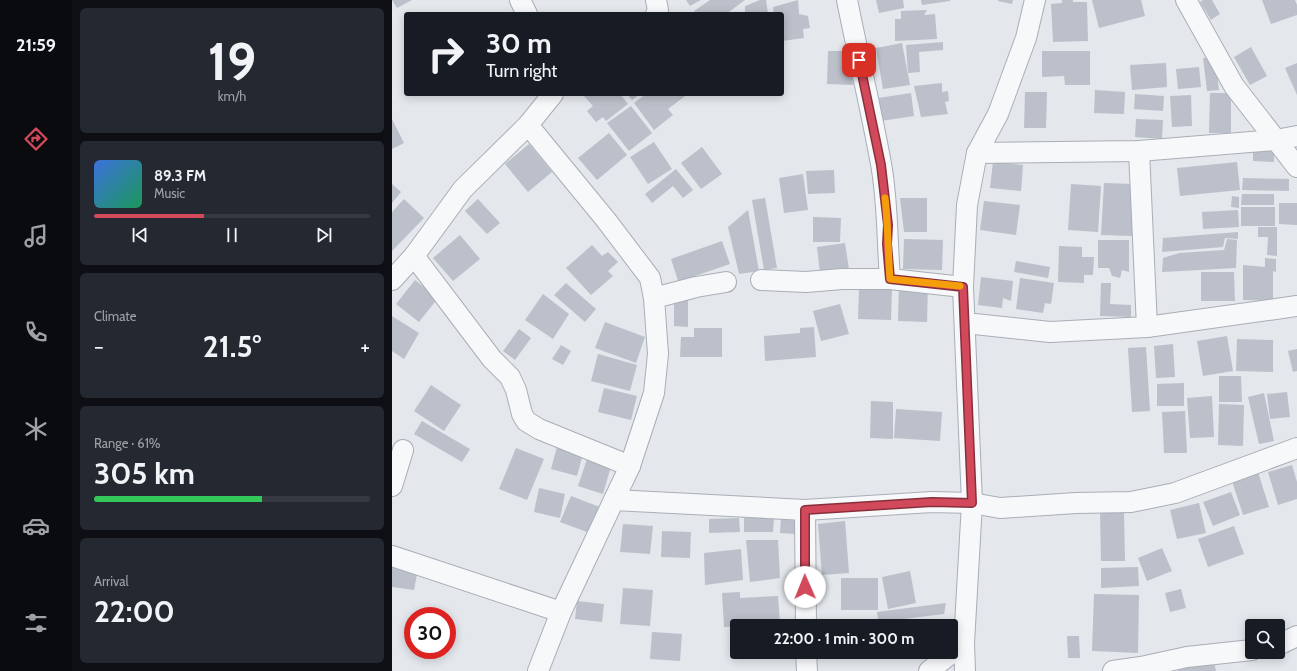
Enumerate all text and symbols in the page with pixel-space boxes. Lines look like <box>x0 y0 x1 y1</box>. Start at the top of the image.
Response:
text: 30 m <box>486 26 552 60</box>
icon: right <box>420 28 472 80</box>
text: 19 <box>208 30 256 93</box>
text: 21:59 <box>16 34 56 56</box>
pin <box>842 43 876 77</box>
icon: arrive <box>848 49 870 71</box>
text: Turn right <box>486 60 557 82</box>
text: km/h <box>218 88 246 104</box>
icon: directions <box>22 125 50 153</box>
text: 89.3 FM <box>154 167 206 185</box>
text: Music <box>154 185 185 201</box>
icon: music <box>22 222 50 250</box>
icon: previous <box>129 224 151 246</box>
icon: pause <box>221 224 243 246</box>
icon: next <box>313 224 335 246</box>
text: Climate <box>94 308 136 324</box>
icon: phone <box>22 318 50 346</box>
text: 21.5° <box>203 328 261 365</box>
text: − <box>94 333 104 360</box>
text: + <box>360 333 370 360</box>
icon: climate <box>22 415 50 443</box>
text: Range · 61% <box>94 435 161 451</box>
text: 305 km <box>94 455 195 492</box>
icon: car <box>22 512 50 540</box>
position arrow <box>784 566 826 608</box>
text: Arrival <box>94 573 129 589</box>
text: 22:00 <box>94 593 175 630</box>
speed limit sign: 30 <box>404 607 456 659</box>
icon: filters <box>22 609 50 637</box>
map controls <box>1245 619 1285 659</box>
button: search <box>1245 619 1285 659</box>
text: 22:00 · 1 min · 300 m <box>774 630 914 648</box>

